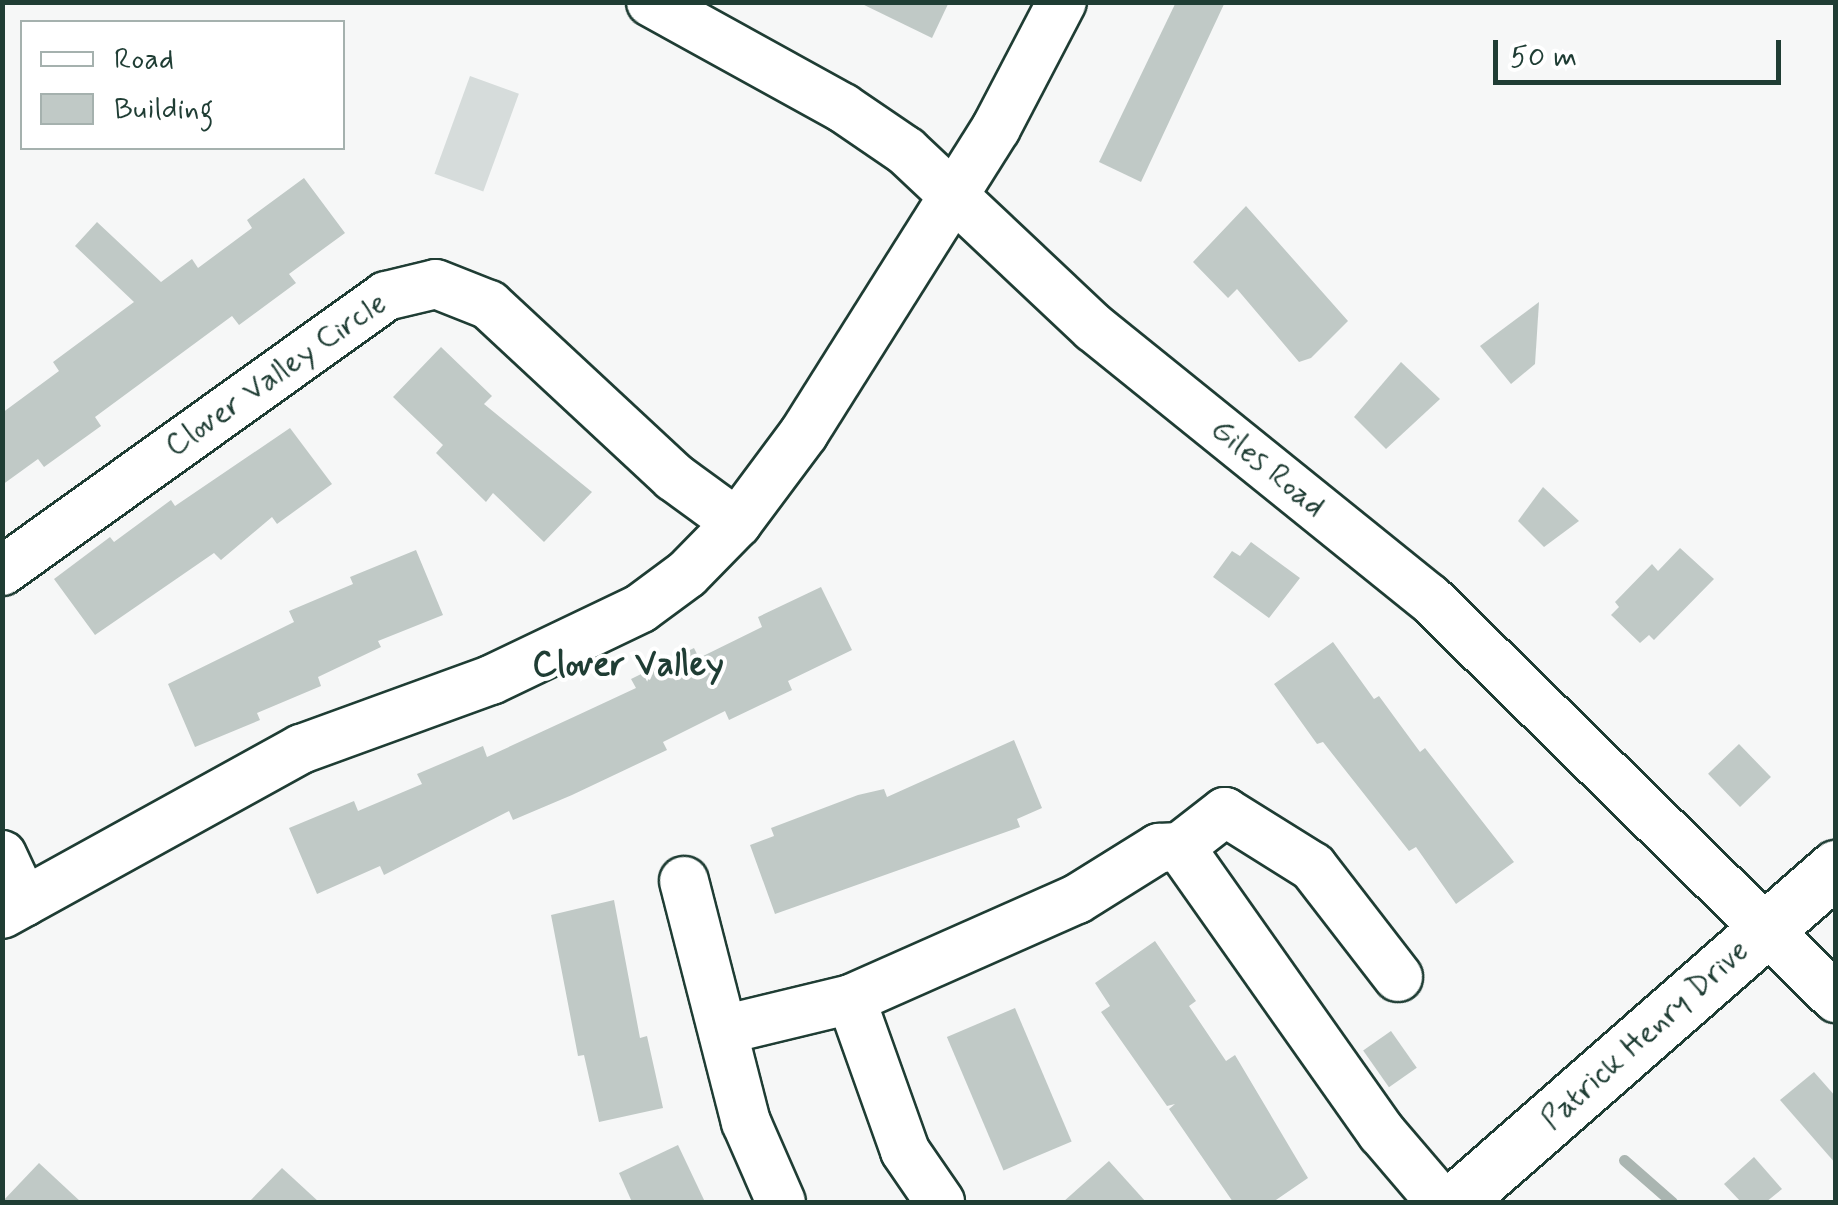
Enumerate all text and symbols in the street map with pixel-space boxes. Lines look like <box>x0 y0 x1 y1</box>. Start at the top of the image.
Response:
legend <box>20 20 345 150</box>
scale bar <box>1498 20 1786 82</box>
text: 50 m <box>1510 38 1577 77</box>
text: Road <box>114 40 174 79</box>
text: Building <box>114 90 213 129</box>
street label: Clover Valley Circle <box>158 284 394 466</box>
street label: Giles Road <box>1203 410 1333 526</box>
district label: Clover Valley <box>533 644 723 686</box>
street label: Patrick Henry Drive <box>1532 930 1758 1140</box>

